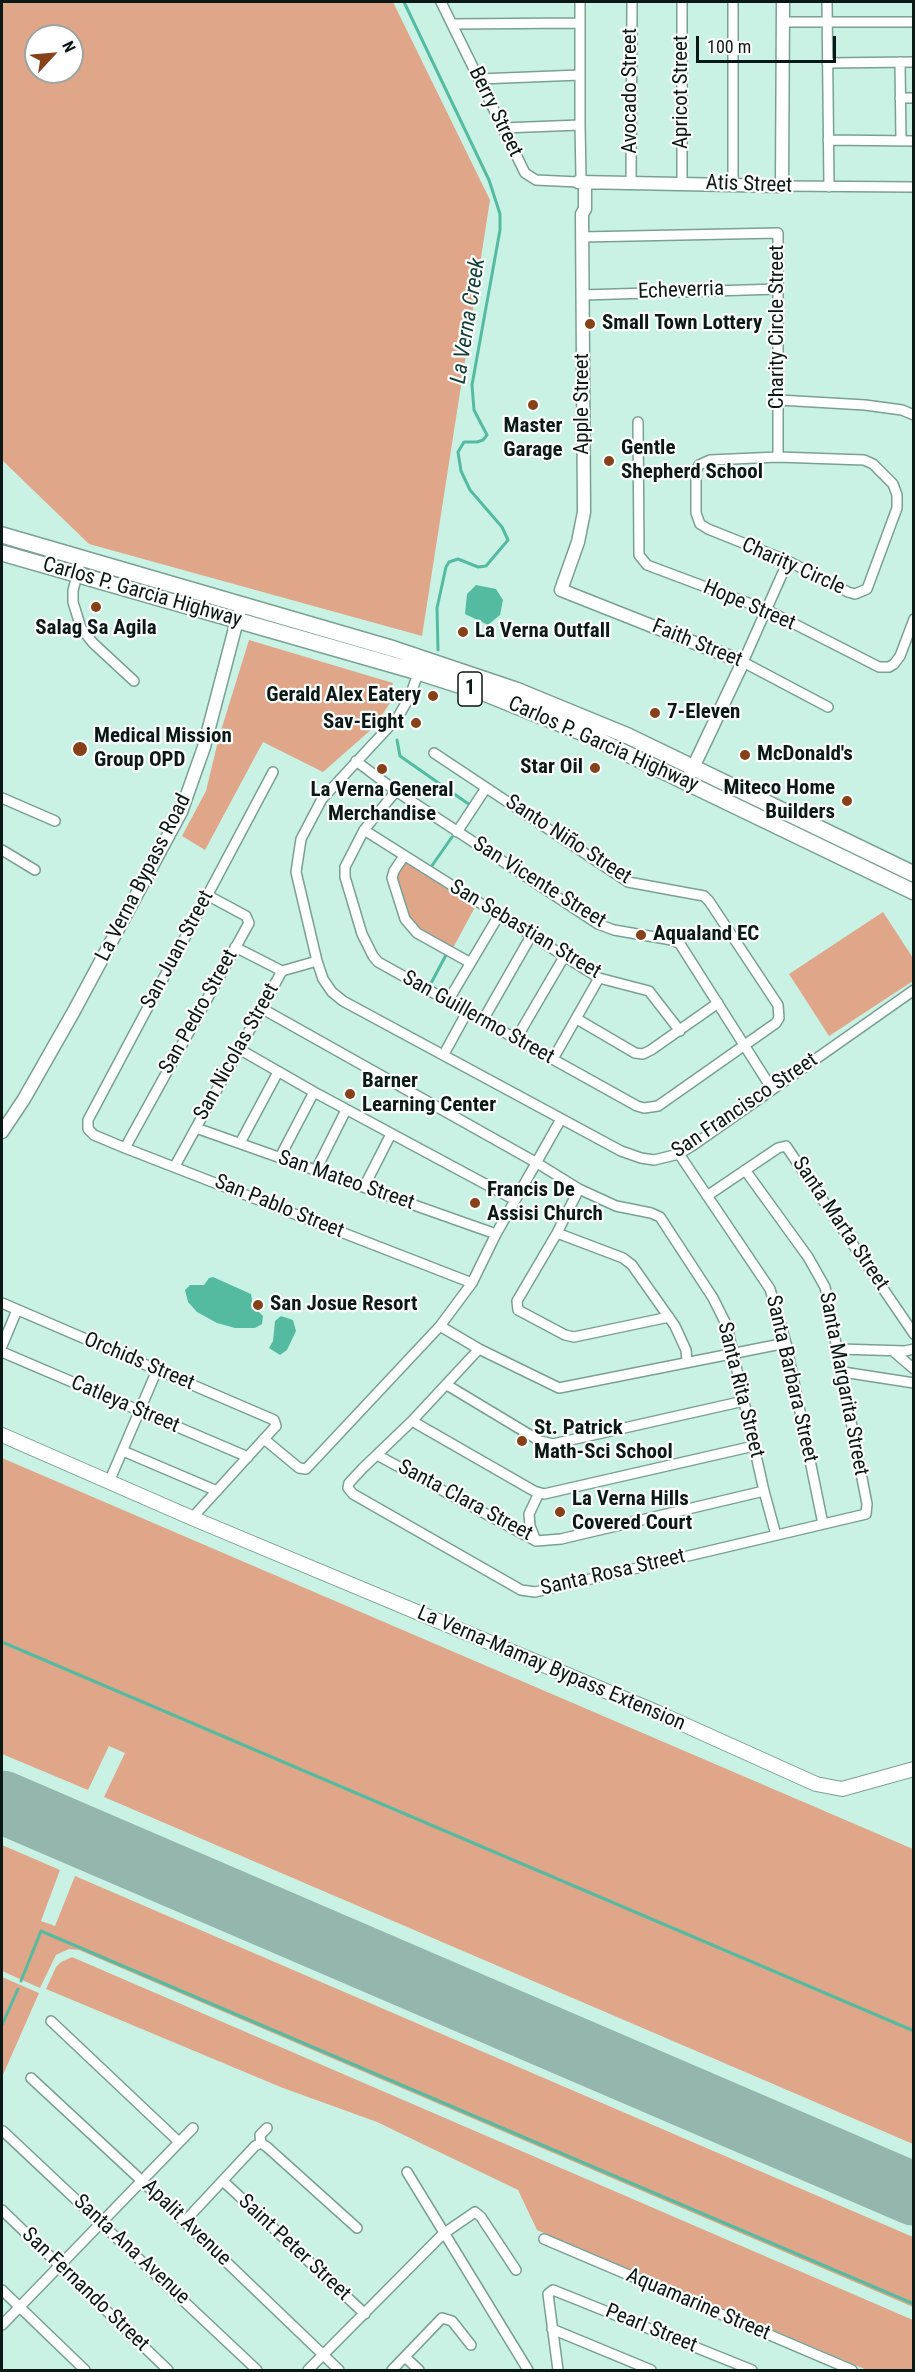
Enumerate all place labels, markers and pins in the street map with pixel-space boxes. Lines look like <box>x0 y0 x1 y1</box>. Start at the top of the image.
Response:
place label: Small Town Lottery <box>602 311 762 337</box>
marker: Small Town Lottery <box>583 317 597 331</box>
marker: Master Garage <box>526 398 540 412</box>
place label: Master Garage <box>503 414 563 464</box>
place label: Gentle Shepherd School <box>621 436 763 486</box>
marker: Gentle Shepherd School <box>602 454 616 468</box>
marker: Salag Sa Agila <box>89 600 103 614</box>
place label: Salag Sa Agila <box>35 616 157 642</box>
place label: La Verna Outfall <box>475 619 610 645</box>
marker: La Verna Outfall <box>456 625 470 639</box>
place label: Gerald Alex Eatery <box>266 683 421 709</box>
marker: Gerald Alex Eatery <box>426 689 440 703</box>
place label: 7-Eleven <box>667 700 740 726</box>
marker: 7-Eleven <box>648 706 662 720</box>
place label: Sav-Eight <box>323 710 404 736</box>
marker: Sav-Eight <box>409 716 423 730</box>
place label: Medical Mission Group OPD <box>94 724 232 774</box>
marker: Medical Mission Group OPD <box>71 740 89 758</box>
place label: McDonald's <box>757 742 853 768</box>
marker: McDonald's <box>738 748 752 762</box>
place label: Star Oil <box>520 755 583 781</box>
marker: Star Oil <box>588 761 602 775</box>
marker: La Verna General Merchandise <box>375 762 389 776</box>
place label: Miteco Home Builders <box>723 776 835 826</box>
place label: La Verna General Merchandise <box>310 778 454 828</box>
marker: Miteco Home Builders <box>840 794 854 808</box>
place label: Aqualand EC <box>653 922 759 948</box>
marker: Aqualand EC <box>634 928 648 942</box>
place label: Barner Learning Center <box>362 1069 496 1119</box>
marker: Barner Learning Center <box>343 1087 357 1101</box>
place label: Francis De Assisi Church <box>487 1178 603 1228</box>
marker: Francis De Assisi Church <box>468 1196 482 1210</box>
place label: San Josue Resort <box>270 1292 417 1318</box>
marker: San Josue Resort <box>251 1298 265 1312</box>
place label: St. Patrick Math-Sci School <box>534 1416 673 1466</box>
marker: St. Patrick Math-Sci School <box>515 1434 529 1448</box>
place label: La Verna Hills Covered Court <box>572 1487 692 1537</box>
marker: La Verna Hills Covered Court <box>553 1505 567 1519</box>

